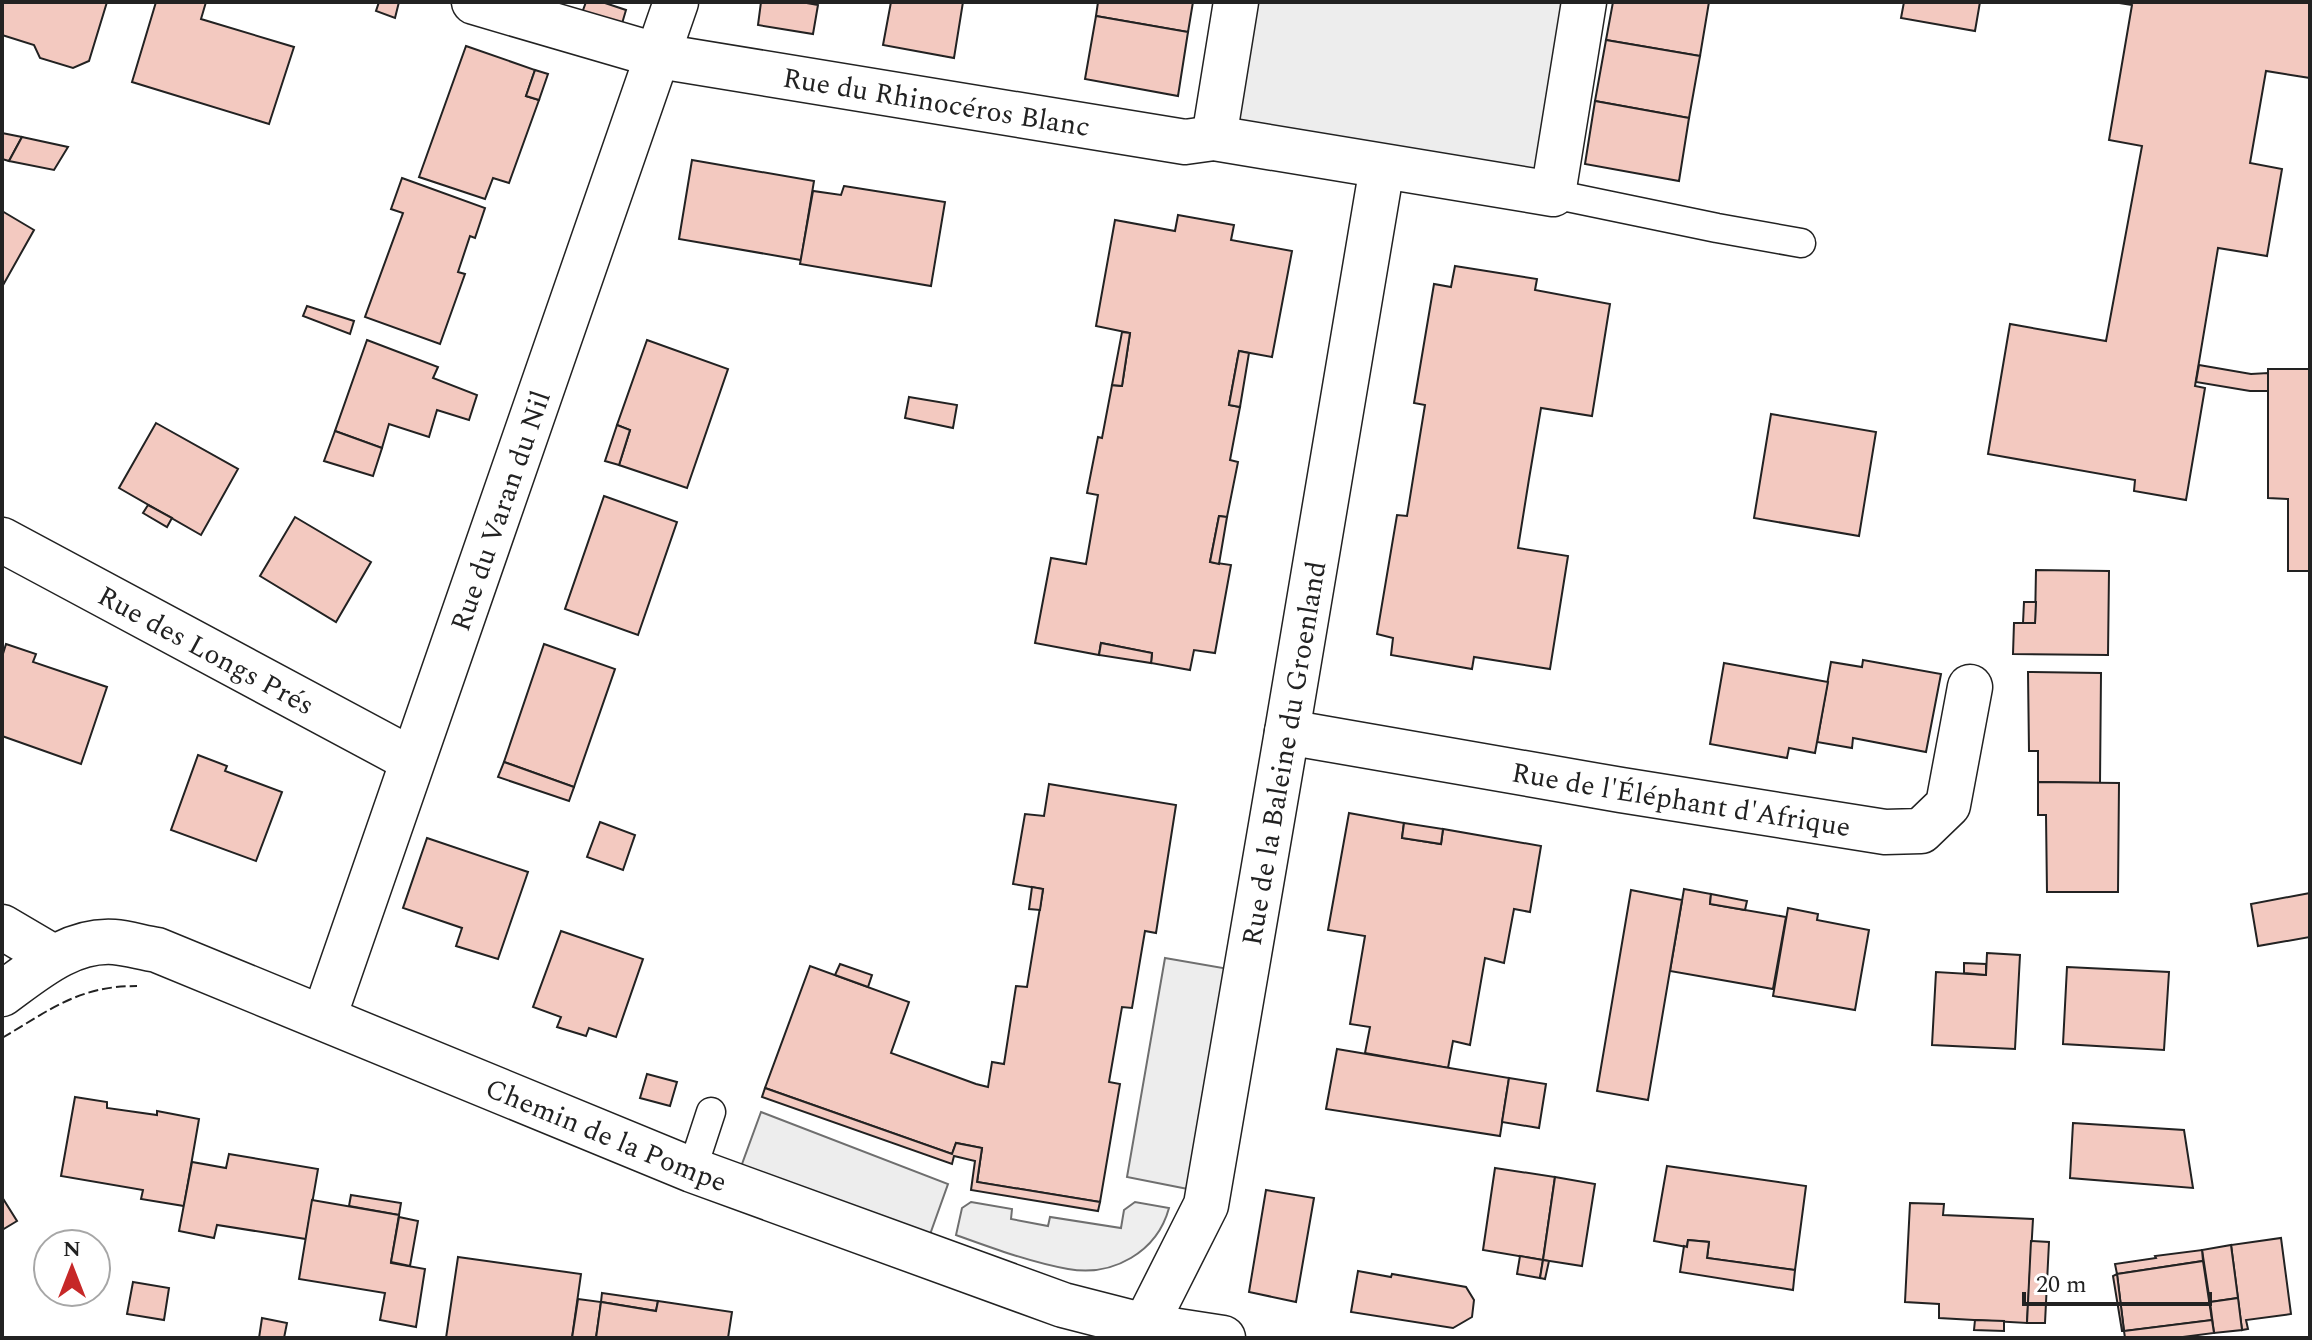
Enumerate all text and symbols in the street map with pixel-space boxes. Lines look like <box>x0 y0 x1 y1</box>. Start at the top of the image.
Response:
street label: Rue du Rhinocéros Blanc <box>780 57 1093 149</box>
street label: Rue du Varan du Nil <box>439 385 563 637</box>
street label: Rue de la Baleine du Groenland <box>1231 558 1338 949</box>
street label: Rue des Longs Prés <box>90 575 322 727</box>
street label: Rue de l'Éléphant d'Afrique <box>1508 751 1854 849</box>
street label: Chemin de la Pompe <box>479 1067 733 1204</box>
north arrow <box>32 1228 112 1308</box>
text: N <box>63 1233 81 1266</box>
scale bar <box>2024 1256 2210 1306</box>
text: 20 m <box>2036 1267 2087 1303</box>

